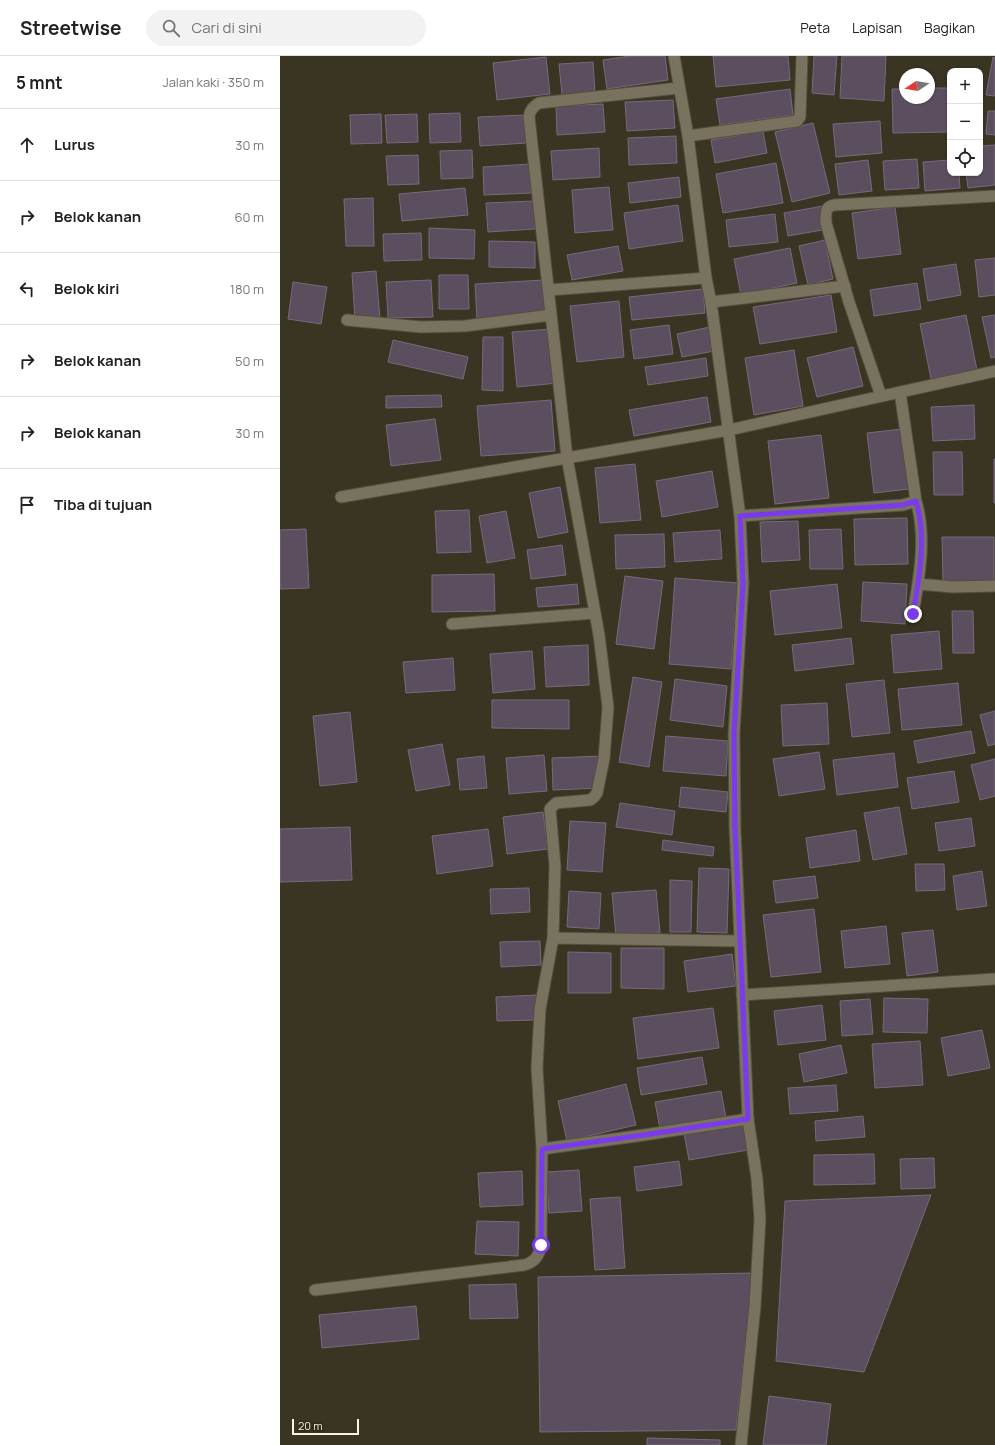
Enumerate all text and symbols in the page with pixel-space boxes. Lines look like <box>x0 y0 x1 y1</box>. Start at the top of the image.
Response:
search box <box>146 10 426 46</box>
text: Streetwise <box>20 15 122 41</box>
icon: search <box>160 17 182 39</box>
text: Cari di sini <box>192 17 262 38</box>
text: Peta <box>800 18 830 37</box>
text: Lapisan <box>852 18 902 37</box>
text: Bagikan <box>924 18 975 37</box>
north arrow <box>899 68 935 104</box>
map controls <box>947 68 983 176</box>
button: + <box>947 68 983 104</box>
text: 5 mnt <box>16 71 63 94</box>
text: Jalan kaki · 350 m <box>163 73 264 91</box>
button: − <box>947 104 983 140</box>
icon: ahead <box>16 134 38 156</box>
text: Lurus <box>54 134 95 155</box>
text: 30 m <box>235 136 264 154</box>
button: locate <box>947 140 983 176</box>
icon: right <box>16 206 38 228</box>
text: Belok kanan <box>54 206 141 227</box>
text: 60 m <box>234 208 264 226</box>
icon: left <box>16 278 38 300</box>
text: Belok kiri <box>54 278 120 299</box>
text: 180 m <box>230 280 264 298</box>
icon: right <box>16 350 38 372</box>
text: Belok kanan <box>54 350 141 371</box>
text: 50 m <box>235 352 264 370</box>
icon: right <box>16 422 38 444</box>
text: Belok kanan <box>54 422 141 443</box>
text: 30 m <box>235 424 264 442</box>
icon: arrive <box>16 494 38 516</box>
text: Tiba di tujuan <box>54 494 152 515</box>
route end <box>904 605 922 623</box>
route start <box>532 1236 550 1254</box>
scale bar <box>292 1417 359 1436</box>
text: 20 m <box>298 1418 323 1433</box>

